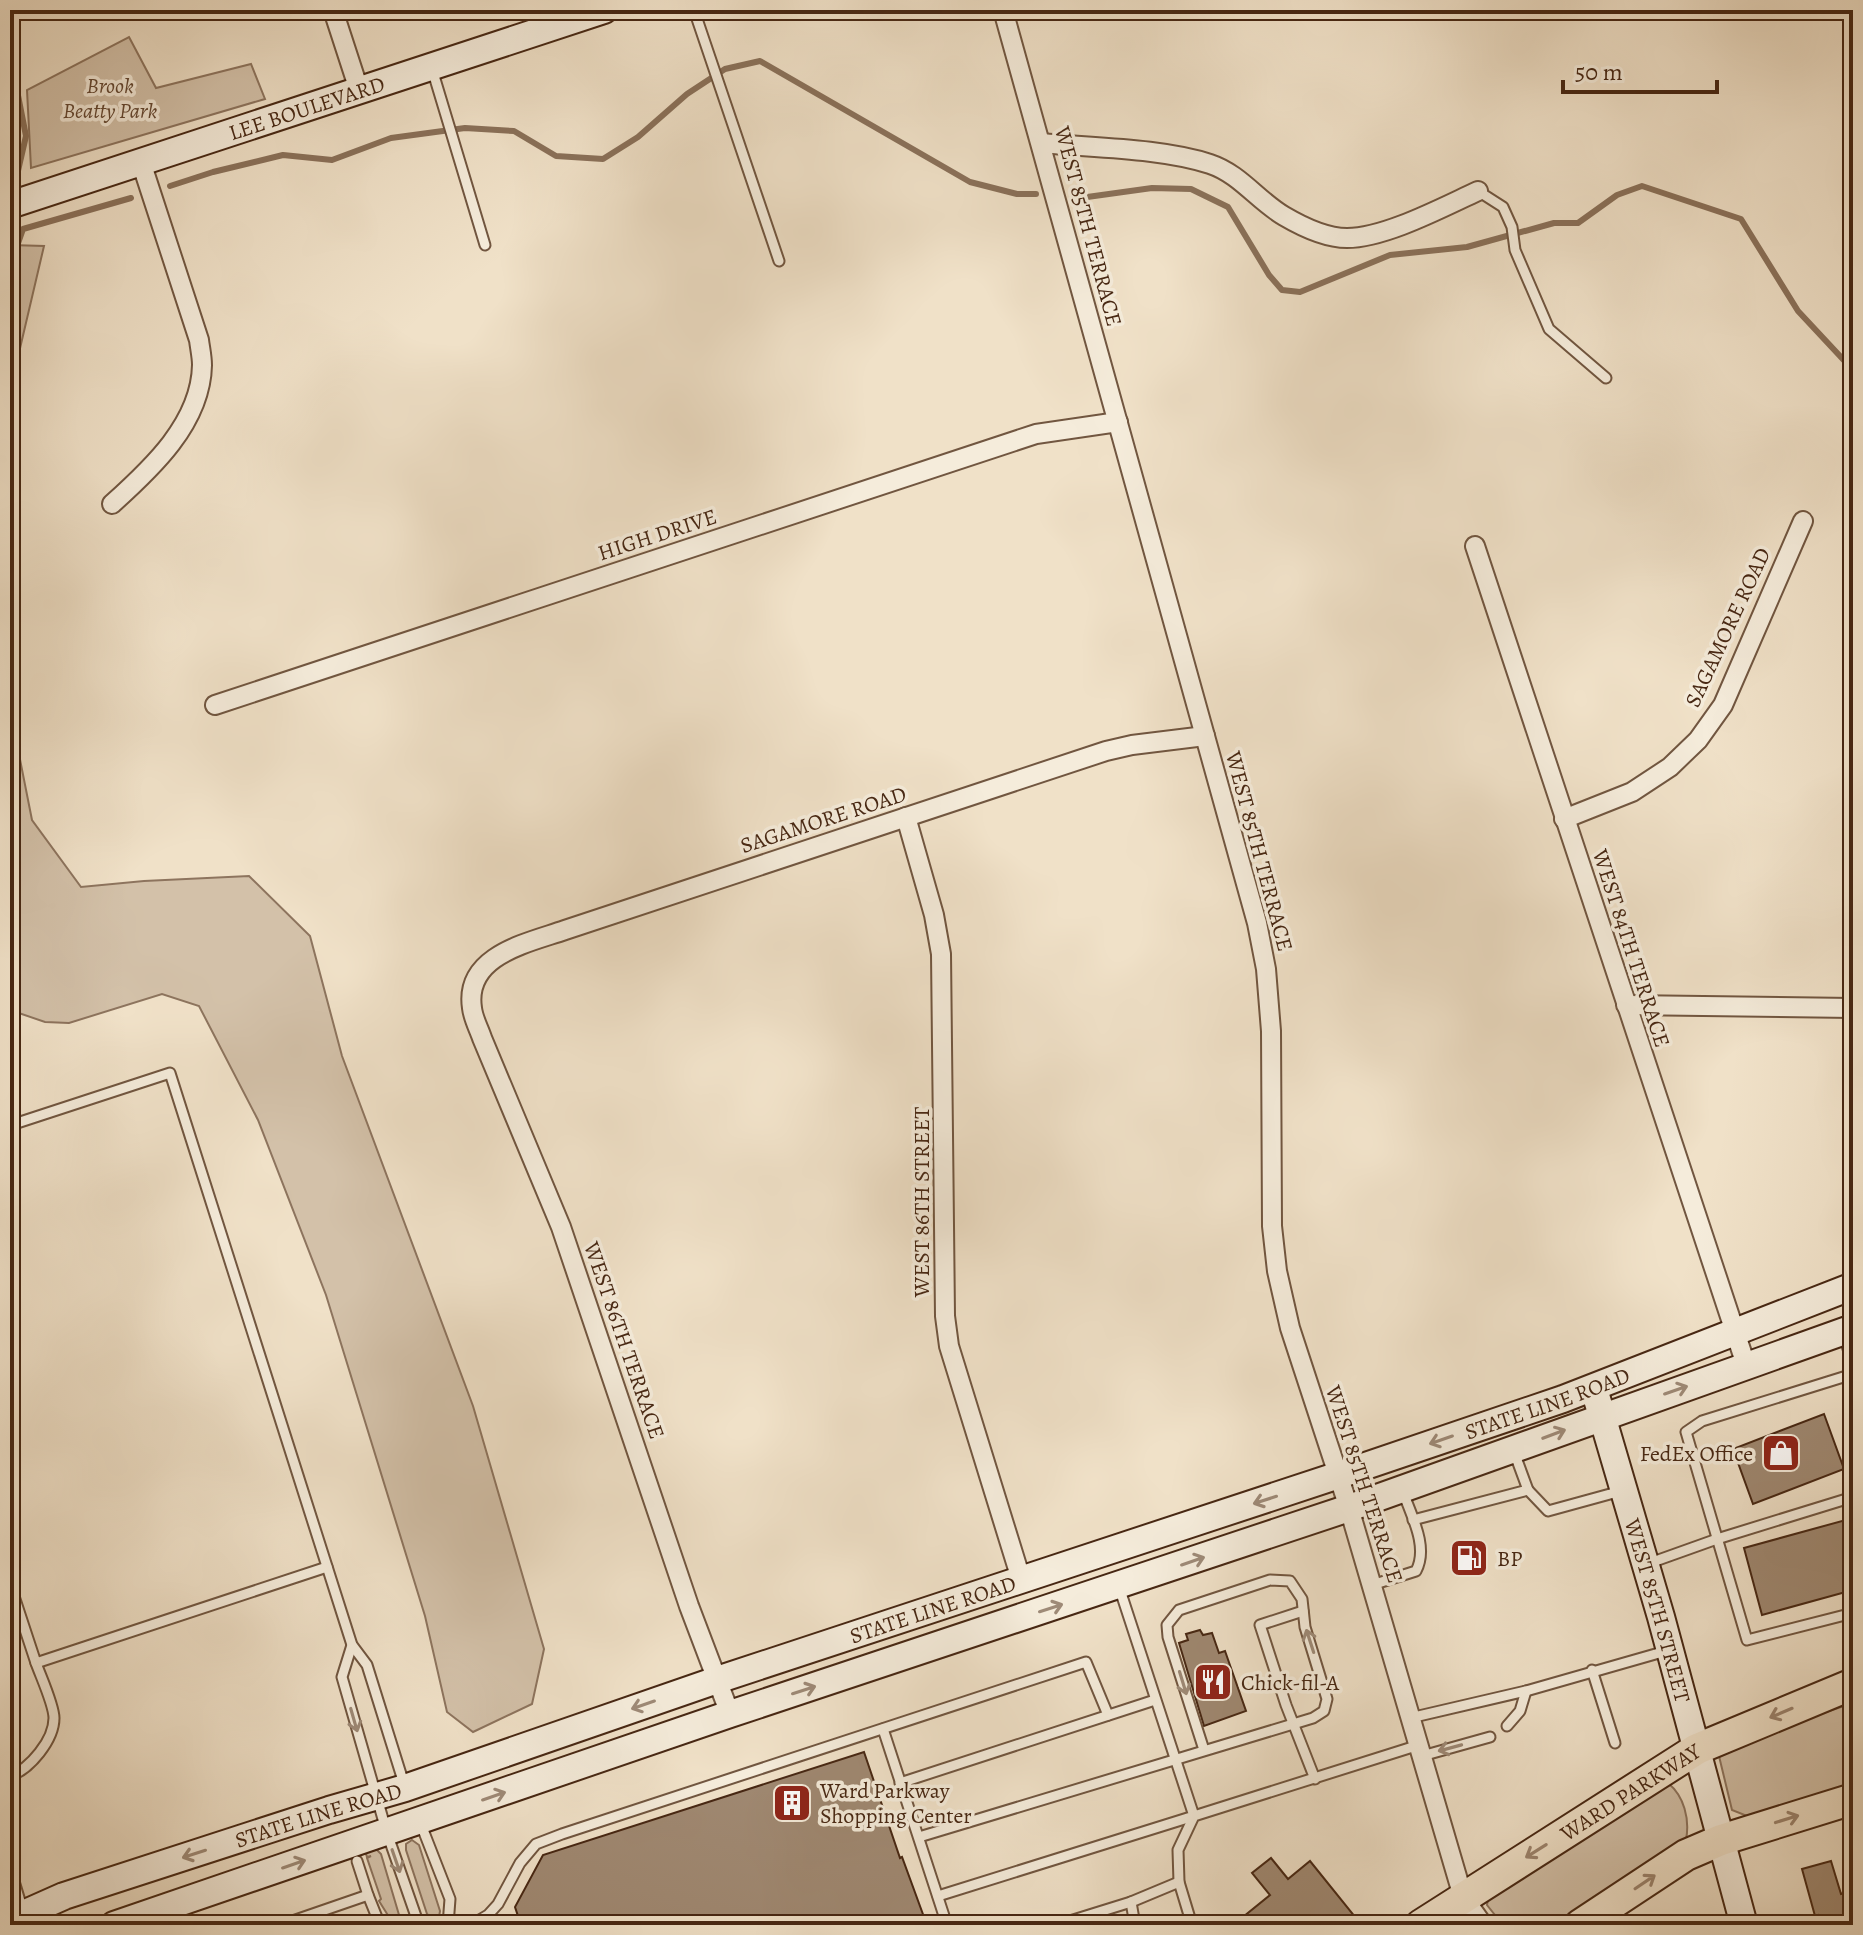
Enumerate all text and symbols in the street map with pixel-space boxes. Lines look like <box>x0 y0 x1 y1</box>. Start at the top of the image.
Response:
scale bar <box>1563 44 1717 94</box>
text: 50 m <box>1575 56 1623 88</box>
street label: LEE BOULEVARD <box>225 69 389 148</box>
park label: Brook Beatty Park <box>63 71 157 126</box>
street label: WEST 85TH TERRACE <box>1047 122 1129 330</box>
street label: HIGH DRIVE <box>594 502 721 568</box>
street label: SAGAMORE ROAD <box>1678 543 1778 712</box>
street label: WEST 85TH TERRACE <box>1218 747 1300 955</box>
street label: SAGAMORE ROAD <box>737 779 910 861</box>
street label: WEST 84TH TERRACE <box>1585 845 1677 1051</box>
street label: WEST 86TH STREET <box>907 1107 937 1298</box>
street label: WEST 86TH TERRACE <box>576 1237 672 1443</box>
street label: STATE LINE ROAD <box>1461 1360 1634 1447</box>
street label: WEST 85TH TERRACE <box>1318 1381 1410 1587</box>
one-way arrow <box>1663 1381 1688 1396</box>
one-way arrow <box>1541 1426 1566 1440</box>
shop icon: FedEx Office <box>1760 1432 1802 1474</box>
one-way arrow <box>1428 1433 1453 1448</box>
place label: FedEx Office <box>1640 1439 1753 1469</box>
one-way arrow <box>1253 1493 1278 1508</box>
street label: WEST 85TH STREET <box>1617 1514 1697 1706</box>
fuel station icon: BP <box>1448 1537 1490 1579</box>
place label: BP <box>1497 1544 1522 1574</box>
one-way arrow <box>1180 1553 1205 1568</box>
street label: STATE LINE ROAD <box>846 1569 1020 1651</box>
one-way arrow <box>1039 1600 1064 1615</box>
one-way arrow <box>1302 1629 1317 1655</box>
restaurant icon: Chick-fil-A <box>1192 1661 1234 1703</box>
place label: Chick-fil-A <box>1241 1668 1340 1698</box>
one-way arrow <box>1176 1670 1191 1695</box>
one-way arrow <box>792 1681 817 1696</box>
one-way arrow <box>631 1699 656 1714</box>
one-way arrow <box>347 1706 362 1732</box>
one-way arrow <box>1769 1707 1794 1722</box>
street label: WARD PARKWAY <box>1554 1736 1707 1849</box>
one-way arrow <box>1437 1741 1463 1756</box>
street label: STATE LINE ROAD <box>231 1776 405 1856</box>
place label: Ward Parkway Shopping Center <box>819 1776 972 1831</box>
building icon: Ward Parkway Shopping Center <box>771 1782 813 1824</box>
one-way arrow <box>481 1788 506 1803</box>
one-way arrow <box>1774 1811 1799 1825</box>
one-way arrow <box>1525 1843 1548 1859</box>
one-way arrow <box>182 1847 208 1862</box>
one-way arrow <box>390 1848 405 1873</box>
one-way arrow <box>282 1856 307 1871</box>
one-way arrow <box>1633 1874 1656 1890</box>

